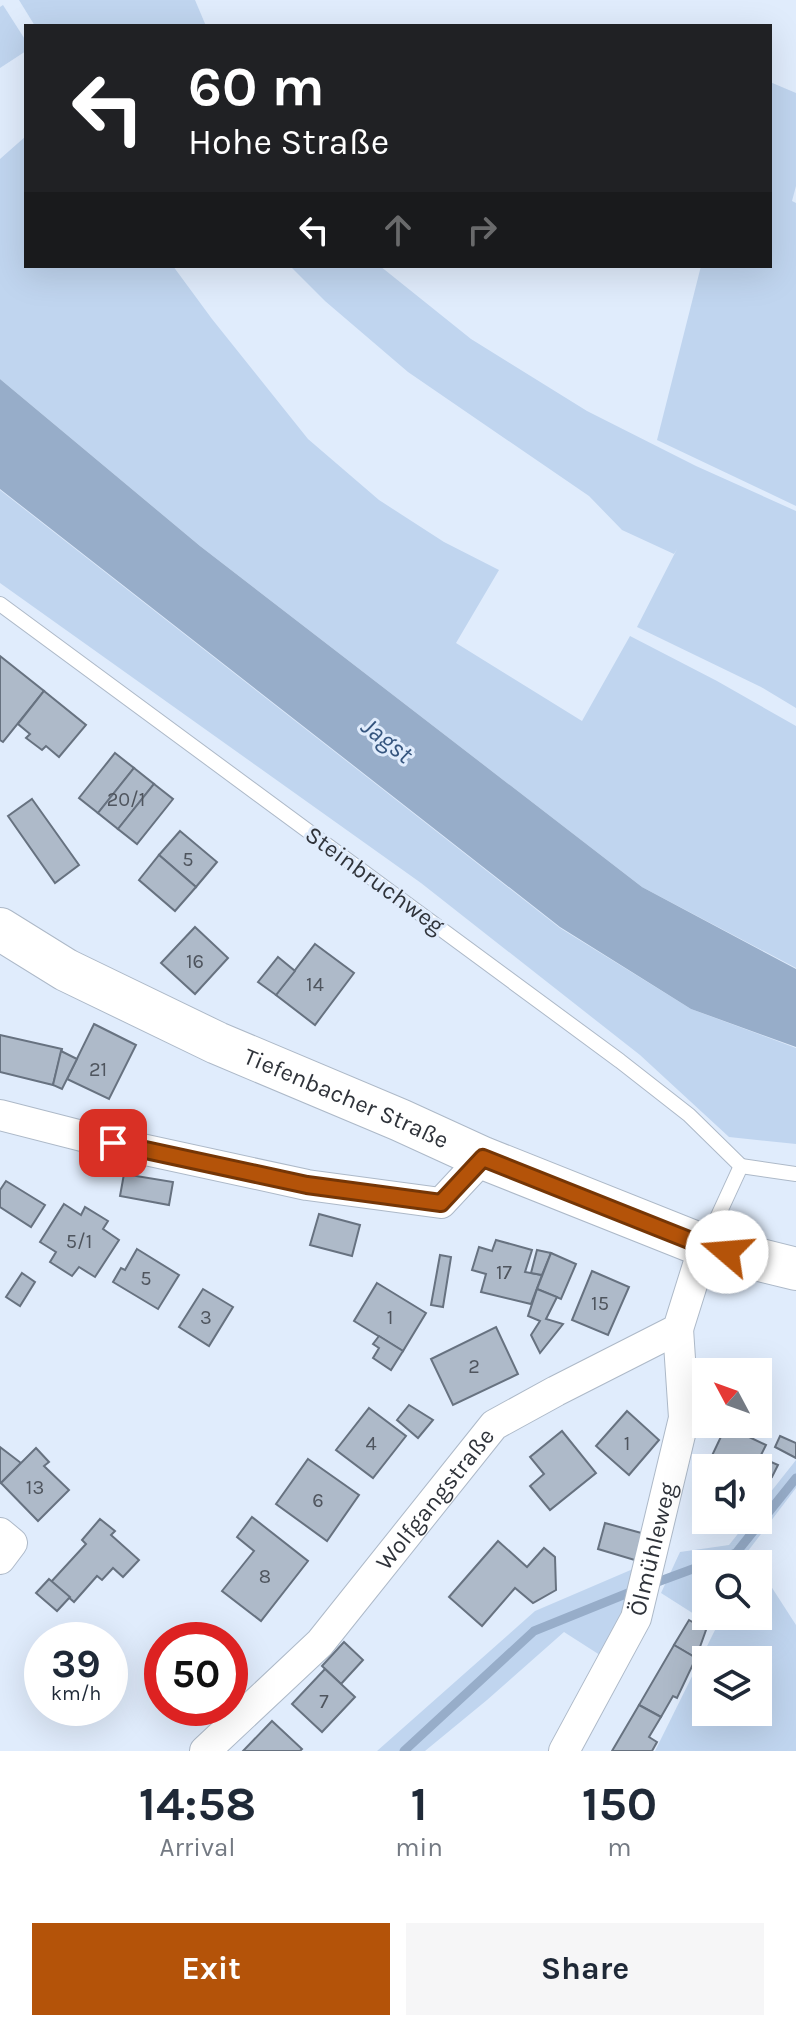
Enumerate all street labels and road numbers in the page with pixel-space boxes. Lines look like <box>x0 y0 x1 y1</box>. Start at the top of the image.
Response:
street label: Steinbruchweg <box>300 820 450 940</box>
street label: Tiefenbacher Straße <box>240 1042 453 1154</box>
street label: Wolfgangstraße <box>370 1422 500 1576</box>
street label: Ölmühleweg <box>623 1479 682 1619</box>

